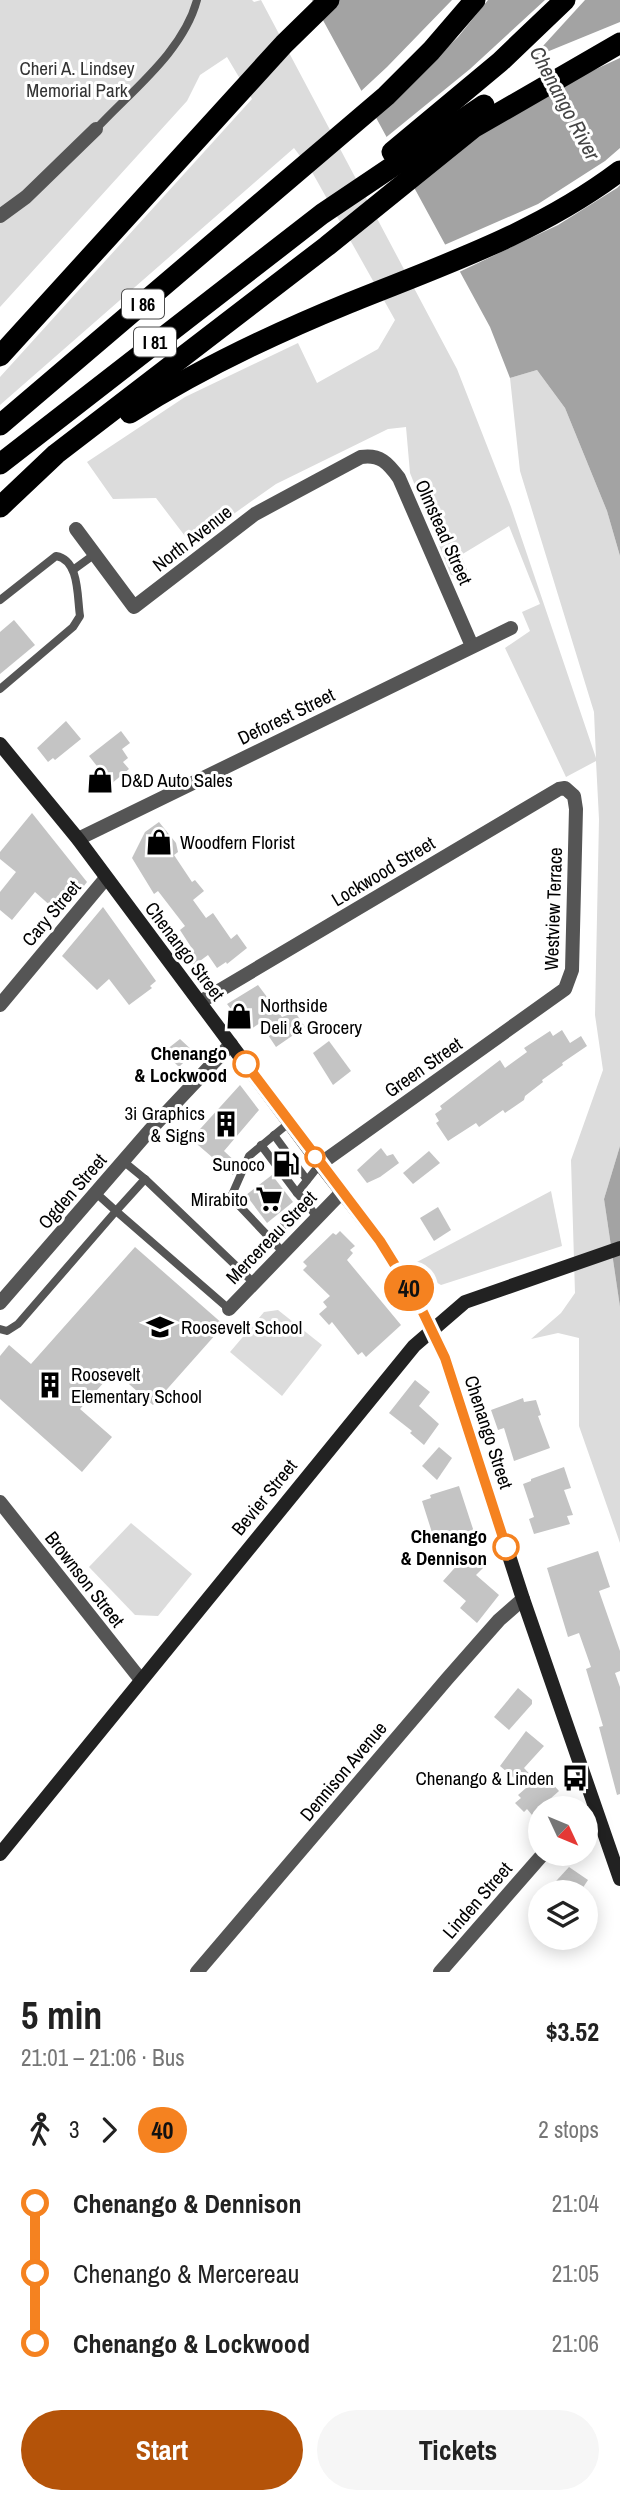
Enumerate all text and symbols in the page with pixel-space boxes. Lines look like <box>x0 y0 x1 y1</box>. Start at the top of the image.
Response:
water label: Chenango River <box>523 41 608 166</box>
park label: Cheri A. Lindsey Memorial Park <box>19 55 135 103</box>
road number: I 86 <box>122 290 164 318</box>
road number: I 81 <box>134 328 176 356</box>
street label: Olmstead Street <box>409 475 479 589</box>
street label: North Avenue <box>147 499 237 577</box>
street label: Deforest Street <box>233 681 339 751</box>
shop icon: D&D Auto Sales <box>85 765 115 795</box>
place label: D&D Auto Sales <box>121 767 233 793</box>
shop icon: Woodfern Florist <box>144 827 174 857</box>
place label: Woodfern Florist <box>180 829 296 855</box>
street label: Lockwood Street <box>327 830 440 912</box>
street label: Westview Terrace <box>538 847 568 971</box>
street label: Cary Street <box>16 874 87 952</box>
street label: Chenango Street <box>139 896 231 1006</box>
place label: Northside Deli & Grocery <box>260 992 362 1040</box>
shop icon: Northside Deli & Grocery <box>224 1001 254 1031</box>
street label: Green Street <box>379 1030 468 1103</box>
place label: Chenango & Lockwood <box>134 1040 227 1088</box>
marker: Chenango & Lockwood <box>233 1051 259 1077</box>
place label: 3i Graphics & Signs <box>124 1100 205 1148</box>
building icon: 3i Graphics & Signs <box>211 1109 241 1139</box>
street label: Ogden Street <box>32 1147 113 1235</box>
unlabelled marker <box>305 1147 325 1167</box>
fuel station icon: Sunoco <box>271 1149 301 1179</box>
place label: Sunoco <box>212 1151 265 1177</box>
street label: Mercereau Street <box>220 1184 323 1289</box>
supermarket icon: Mirabito <box>254 1184 284 1214</box>
place label: Mirabito <box>191 1186 248 1212</box>
line badge: 40 <box>378 1265 440 1311</box>
text: 40 <box>398 1272 420 1304</box>
school or university icon: Roosevelt School <box>145 1312 175 1342</box>
place label: Roosevelt School <box>181 1314 302 1340</box>
place label: Roosevelt Elementary School <box>71 1361 202 1409</box>
building icon: Roosevelt Elementary School <box>35 1370 65 1400</box>
street label: Chenango Street <box>458 1372 520 1493</box>
street label: Bevier Street <box>225 1453 303 1541</box>
place label: Chenango & Dennison <box>400 1523 487 1571</box>
street label: Brownson Street <box>39 1526 131 1633</box>
marker: Chenango & Dennison <box>493 1534 519 1560</box>
street label: Dennison Avenue <box>294 1716 392 1826</box>
bus stop icon: Chenango & Linden <box>560 1763 590 1793</box>
place label: Chenango & Linden <box>415 1765 554 1791</box>
north arrow <box>528 1796 598 1866</box>
map controls <box>528 1796 598 1950</box>
street label: Linden Street <box>436 1856 518 1944</box>
button: layers <box>528 1880 598 1950</box>
text: 5 min <box>21 1990 102 2041</box>
text: $3.52 <box>546 2014 599 2049</box>
text: 21:01 – 21:06 · Bus <box>21 2042 185 2073</box>
icon: walk <box>21 2111 59 2149</box>
icon: forward <box>90 2111 128 2149</box>
text: 3 <box>69 2114 80 2145</box>
text: 40 <box>152 2114 173 2146</box>
text: 2 stops <box>538 2114 599 2145</box>
text: Chenango & Dennison <box>73 2186 302 2221</box>
text: 21:04 <box>552 2188 599 2219</box>
text: Chenango & Mercereau <box>73 2256 299 2291</box>
text: 21:05 <box>552 2258 599 2289</box>
text: Chenango & Lockwood <box>73 2326 310 2361</box>
text: 21:06 <box>552 2328 599 2359</box>
button: Start <box>21 2410 303 2490</box>
button: Tickets <box>317 2410 599 2490</box>

